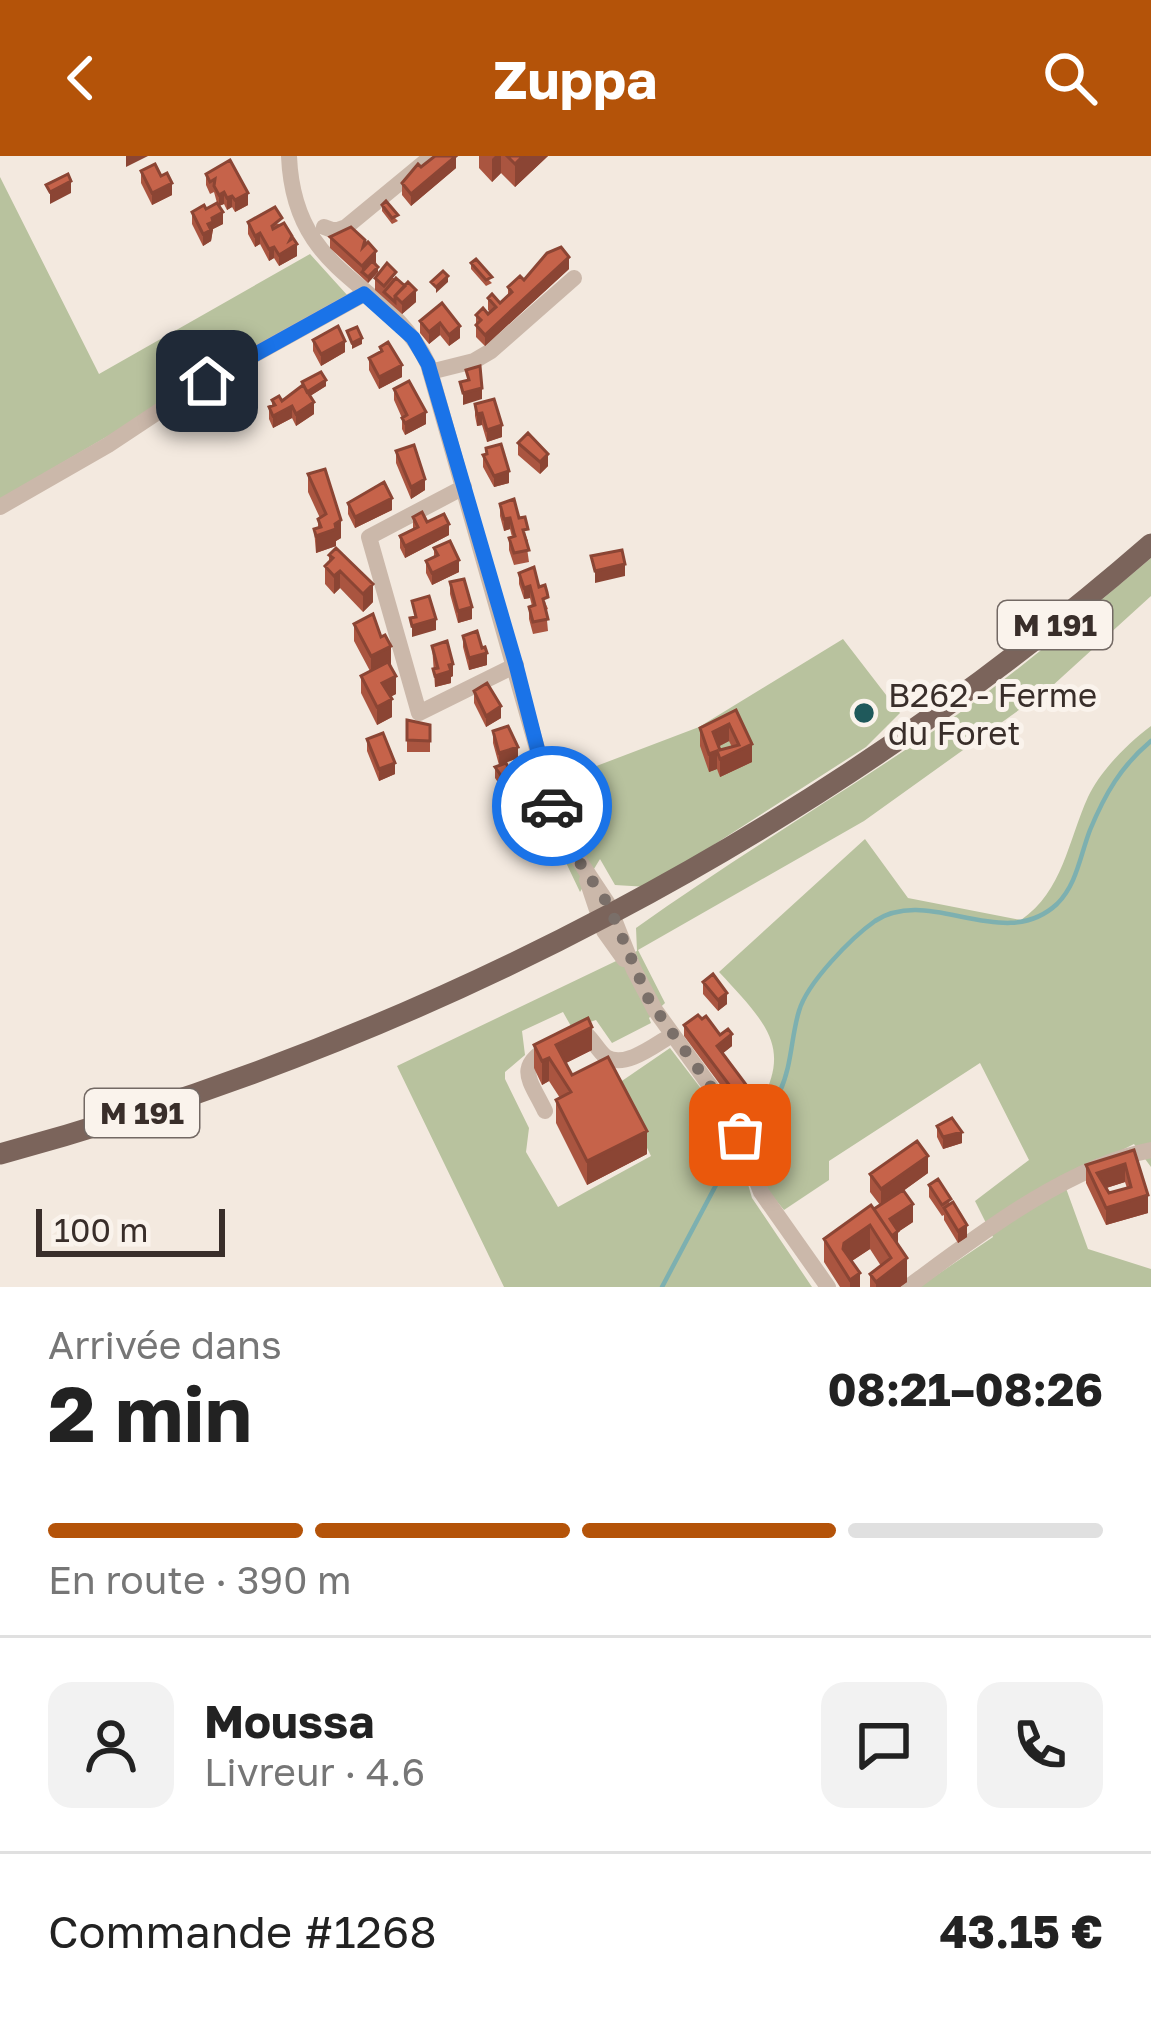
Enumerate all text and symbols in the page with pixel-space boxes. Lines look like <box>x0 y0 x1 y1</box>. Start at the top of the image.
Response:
icon: back <box>48 45 114 111</box>
icon: search <box>1037 45 1103 111</box>
text: Zuppa <box>494 46 657 111</box>
pin <box>156 330 258 432</box>
icon: home <box>174 348 240 414</box>
road number: M 191 <box>998 601 1112 649</box>
place label: B262 - Ferme du Foret <box>888 675 1097 752</box>
marker: B262 - Ferme du Foret <box>851 700 877 726</box>
courier <box>492 746 612 866</box>
icon: car <box>519 773 585 839</box>
pin <box>689 1084 791 1186</box>
road number: M 191 <box>85 1089 199 1137</box>
icon: bag <box>707 1102 773 1168</box>
scale bar <box>36 1203 225 1256</box>
text: 100 m <box>54 1210 148 1249</box>
text: Arrivée dans <box>48 1321 282 1368</box>
text: 08:21–08:26 <box>828 1362 1103 1416</box>
text: 2 min <box>48 1366 252 1459</box>
text: En route · 390 m <box>48 1556 352 1603</box>
button: person <box>48 1682 174 1808</box>
button: chat <box>821 1682 947 1808</box>
button: phone <box>977 1682 1103 1808</box>
text: Moussa <box>204 1694 374 1748</box>
text: Livreur · 4.6 <box>204 1748 425 1795</box>
text: Commande #1268 <box>48 1904 437 1958</box>
text: 43.15 € <box>939 1904 1103 1958</box>

